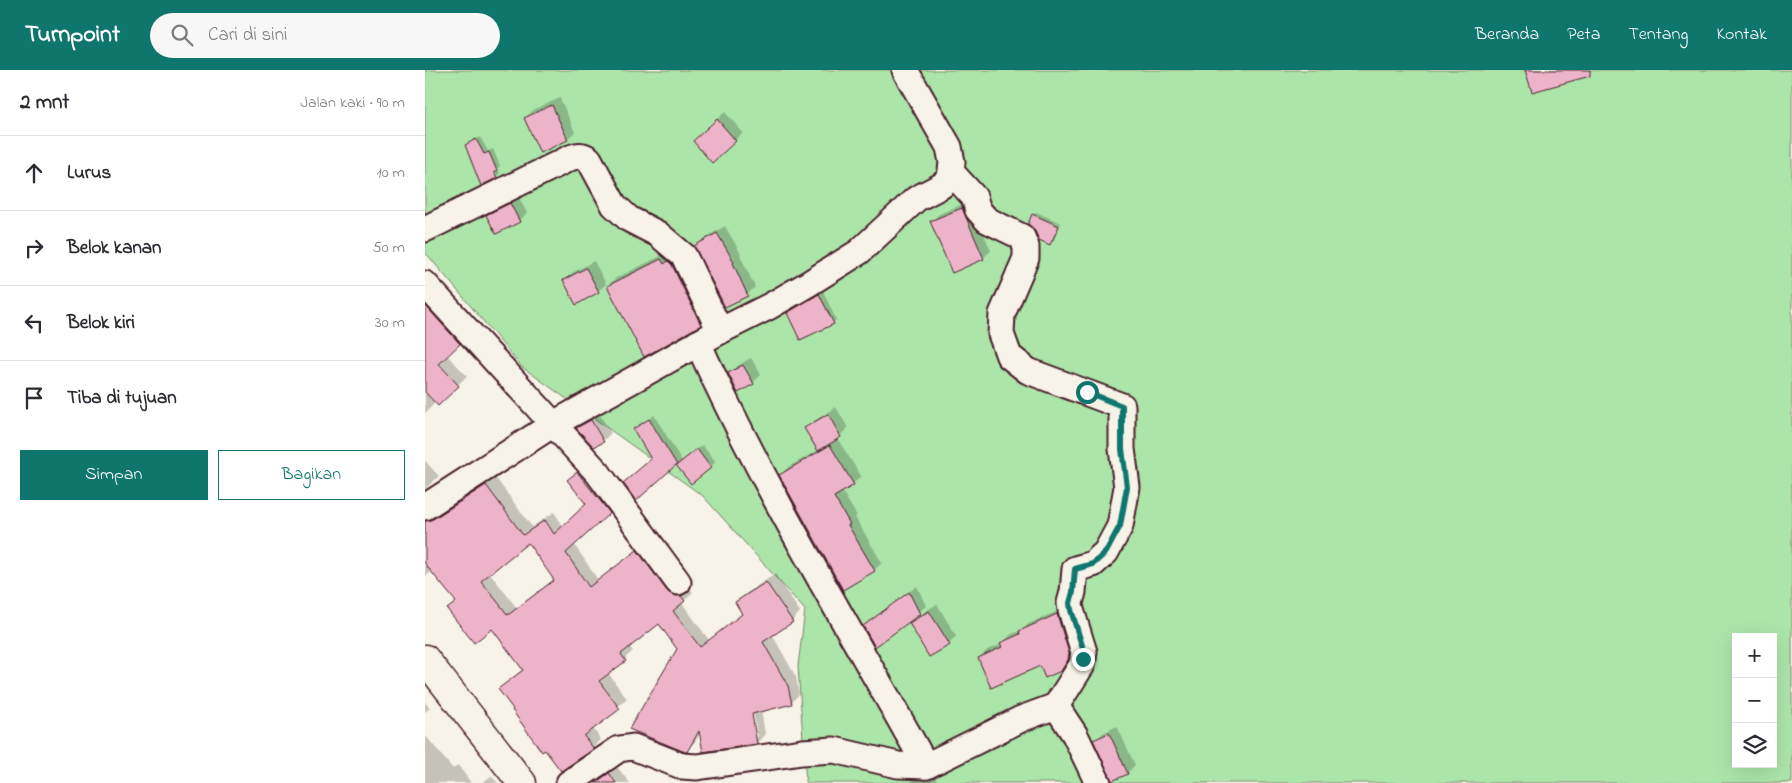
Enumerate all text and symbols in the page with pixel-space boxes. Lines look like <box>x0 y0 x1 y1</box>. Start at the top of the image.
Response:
search box <box>150 13 500 58</box>
text: Turnpoint <box>25 18 120 53</box>
icon: search <box>168 21 196 49</box>
text: Cari di sini <box>208 22 287 49</box>
text: Beranda <box>1475 22 1539 48</box>
text: Peta <box>1567 22 1600 48</box>
text: Tentang <box>1628 22 1688 48</box>
text: Kontak <box>1716 22 1767 48</box>
text: 2 mnt <box>20 88 69 118</box>
text: Jalan kaki · 90 m <box>300 91 405 115</box>
icon: ahead <box>20 159 48 187</box>
text: Lurus <box>67 160 111 187</box>
text: 10 m <box>377 161 405 185</box>
icon: right <box>20 234 48 262</box>
text: Belok kanan <box>67 235 161 262</box>
text: 50 m <box>373 236 405 260</box>
icon: left <box>20 309 48 337</box>
text: Belok kiri <box>67 310 135 337</box>
text: 30 m <box>375 311 405 335</box>
route start <box>1076 381 1099 404</box>
icon: arrive <box>20 384 48 412</box>
text: Tiba di tujuan <box>67 385 177 412</box>
button: Simpan <box>20 450 208 500</box>
button: Bagikan <box>218 450 405 500</box>
map controls <box>1732 633 1777 768</box>
button: + <box>1732 633 1777 678</box>
route end <box>1072 648 1095 671</box>
button: − <box>1732 678 1777 723</box>
button: layers <box>1732 723 1777 768</box>

